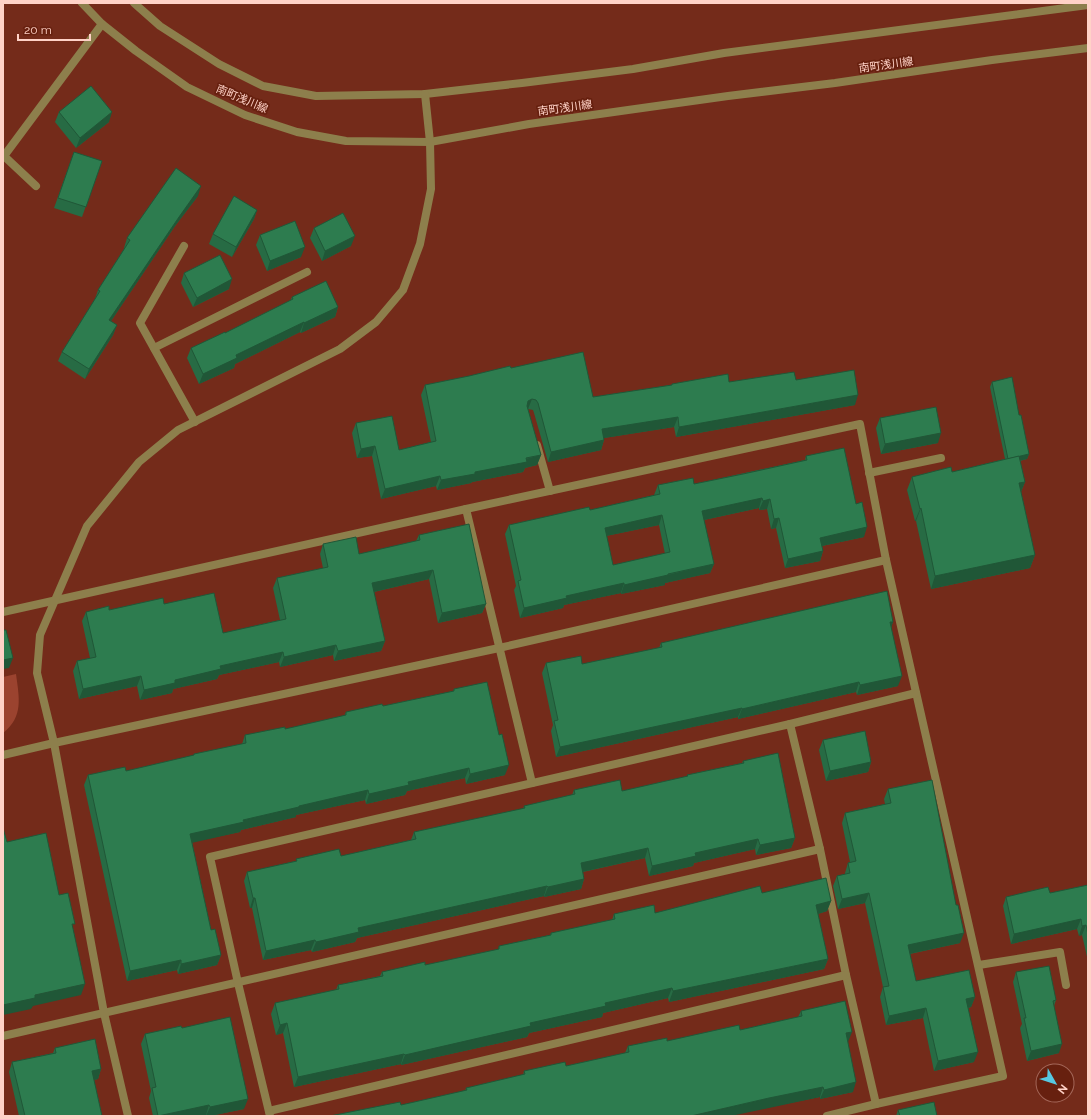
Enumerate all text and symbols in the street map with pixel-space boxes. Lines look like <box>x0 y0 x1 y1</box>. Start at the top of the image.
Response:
scale bar <box>18 16 90 42</box>
text: 20 m <box>24 23 52 37</box>
street label: 南町浅川線 <box>858 55 914 75</box>
street label: 南町浅川線 <box>214 82 270 116</box>
street label: 南町浅川線 <box>537 98 593 118</box>
north arrow <box>1035 1063 1075 1103</box>
text: N <box>1055 1082 1070 1096</box>

